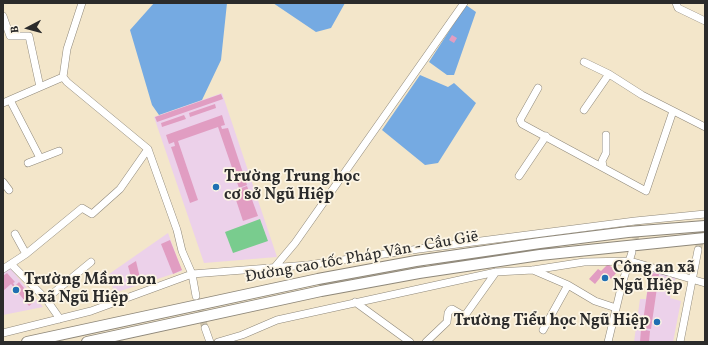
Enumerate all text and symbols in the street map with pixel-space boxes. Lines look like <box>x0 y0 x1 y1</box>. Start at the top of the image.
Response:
north arrow <box>8 8 48 48</box>
text: B <box>8 25 23 34</box>
place label: Trường Trung học cơ sở Ngũ Hiệp <box>224 168 360 206</box>
marker: Trường Trung học cơ sở Ngũ Hiệp <box>211 182 221 192</box>
street label: Đường cao tốc Pháp Vân - Cầu Giẽ <box>244 228 480 288</box>
place label: Công an xã Ngũ Hiệp <box>613 259 695 297</box>
place label: Trường Mầm non B xã Ngũ Hiệp <box>24 271 157 309</box>
marker: Công an xã Ngũ Hiệp <box>600 273 610 283</box>
marker: Trường Mầm non B xã Ngũ Hiệp <box>11 285 21 295</box>
place label: Trường Tiểu học Ngũ Hiệp <box>453 312 649 332</box>
marker: Trường Tiểu học Ngũ Hiệp <box>652 317 662 327</box>

